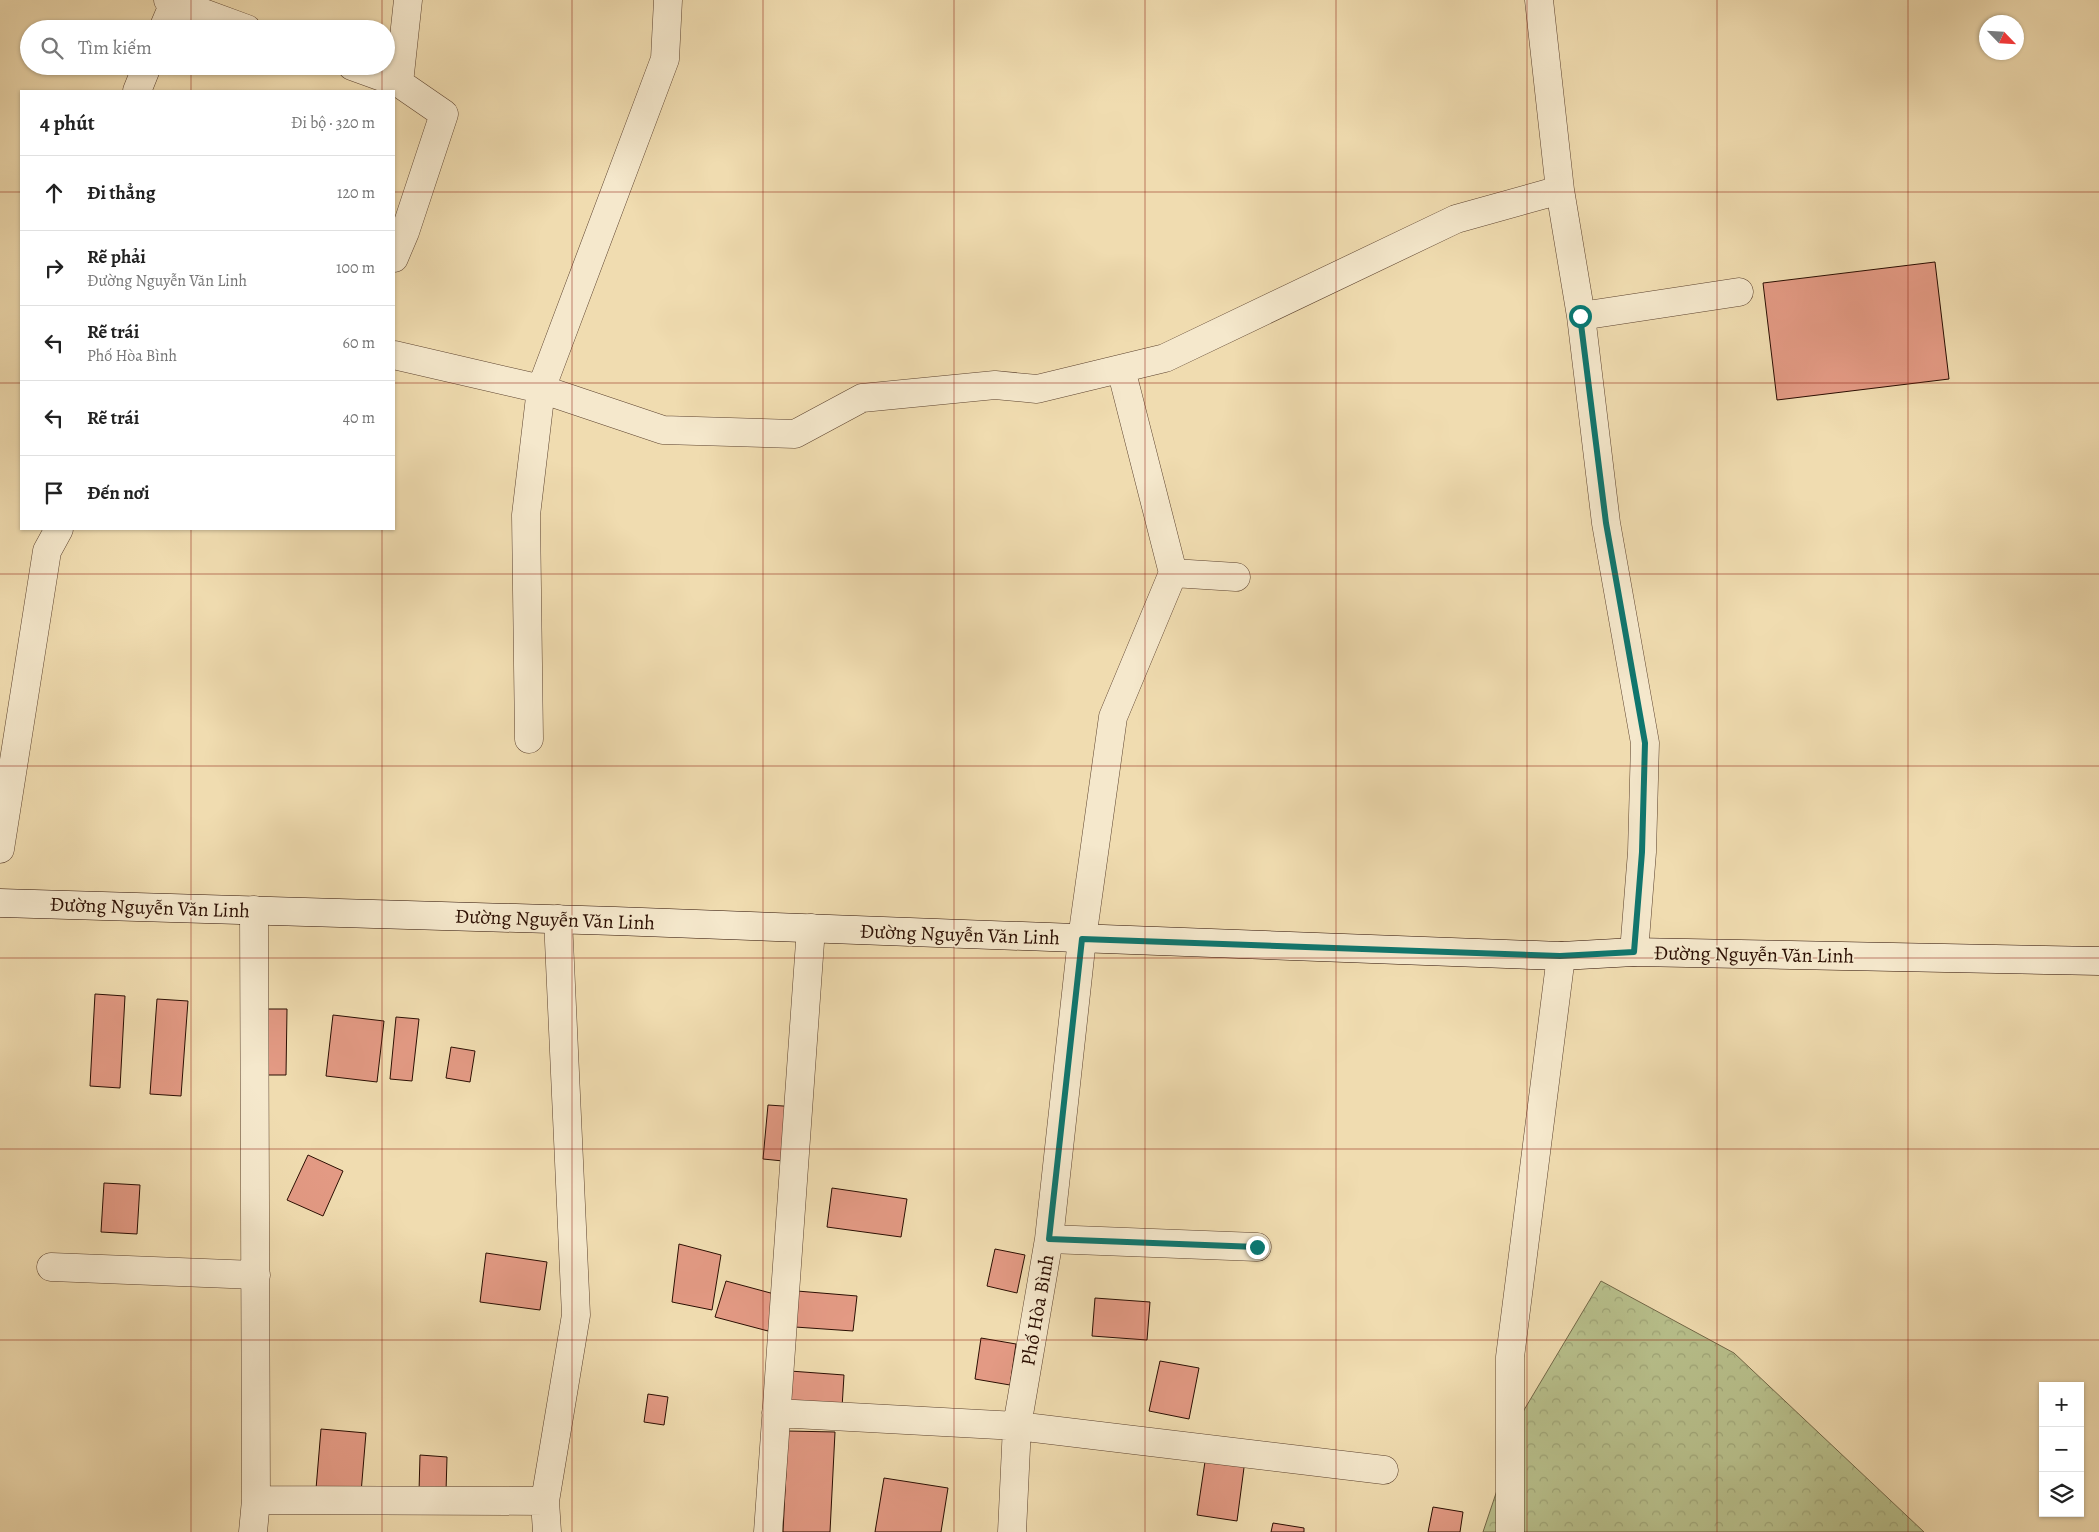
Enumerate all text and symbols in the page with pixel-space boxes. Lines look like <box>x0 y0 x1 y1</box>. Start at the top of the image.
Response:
north arrow <box>1979 15 2024 60</box>
search box <box>20 20 395 75</box>
icon: search <box>38 34 66 62</box>
text: Tìm kiếm <box>78 35 152 61</box>
text: 4 phút <box>40 109 95 137</box>
text: Đi bộ · 320 m <box>291 112 375 134</box>
icon: ahead <box>40 179 68 207</box>
text: Đi thẳng <box>87 180 155 206</box>
text: 120 m <box>337 182 375 204</box>
text: Rẽ phải <box>87 244 146 270</box>
icon: right <box>40 254 68 282</box>
text: 100 m <box>336 257 375 279</box>
text: Đường Nguyễn Văn Linh <box>87 270 247 292</box>
route start <box>1569 305 1592 328</box>
text: Rẽ trái <box>87 319 139 345</box>
icon: left <box>40 329 68 357</box>
text: 60 m <box>343 332 375 354</box>
text: Phố Hòa Bình <box>87 345 177 367</box>
icon: left <box>40 404 68 432</box>
text: Rẽ trái <box>87 405 139 431</box>
text: 40 m <box>343 407 375 429</box>
icon: arrive <box>40 479 68 507</box>
text: Đến nơi <box>87 480 149 506</box>
street label: Đường Nguyễn Văn Linh <box>50 891 251 924</box>
street label: Đường Nguyễn Văn Linh <box>455 903 656 936</box>
street label: Đường Nguyễn Văn Linh <box>860 918 1061 951</box>
street label: Đường Nguyễn Văn Linh <box>1654 939 1855 970</box>
route end <box>1246 1236 1269 1259</box>
street label: Phố Hòa Bình <box>1014 1252 1061 1368</box>
map controls <box>2039 1382 2084 1517</box>
button: + <box>2039 1382 2084 1427</box>
button: − <box>2039 1427 2084 1472</box>
button: layers <box>2039 1472 2084 1517</box>

